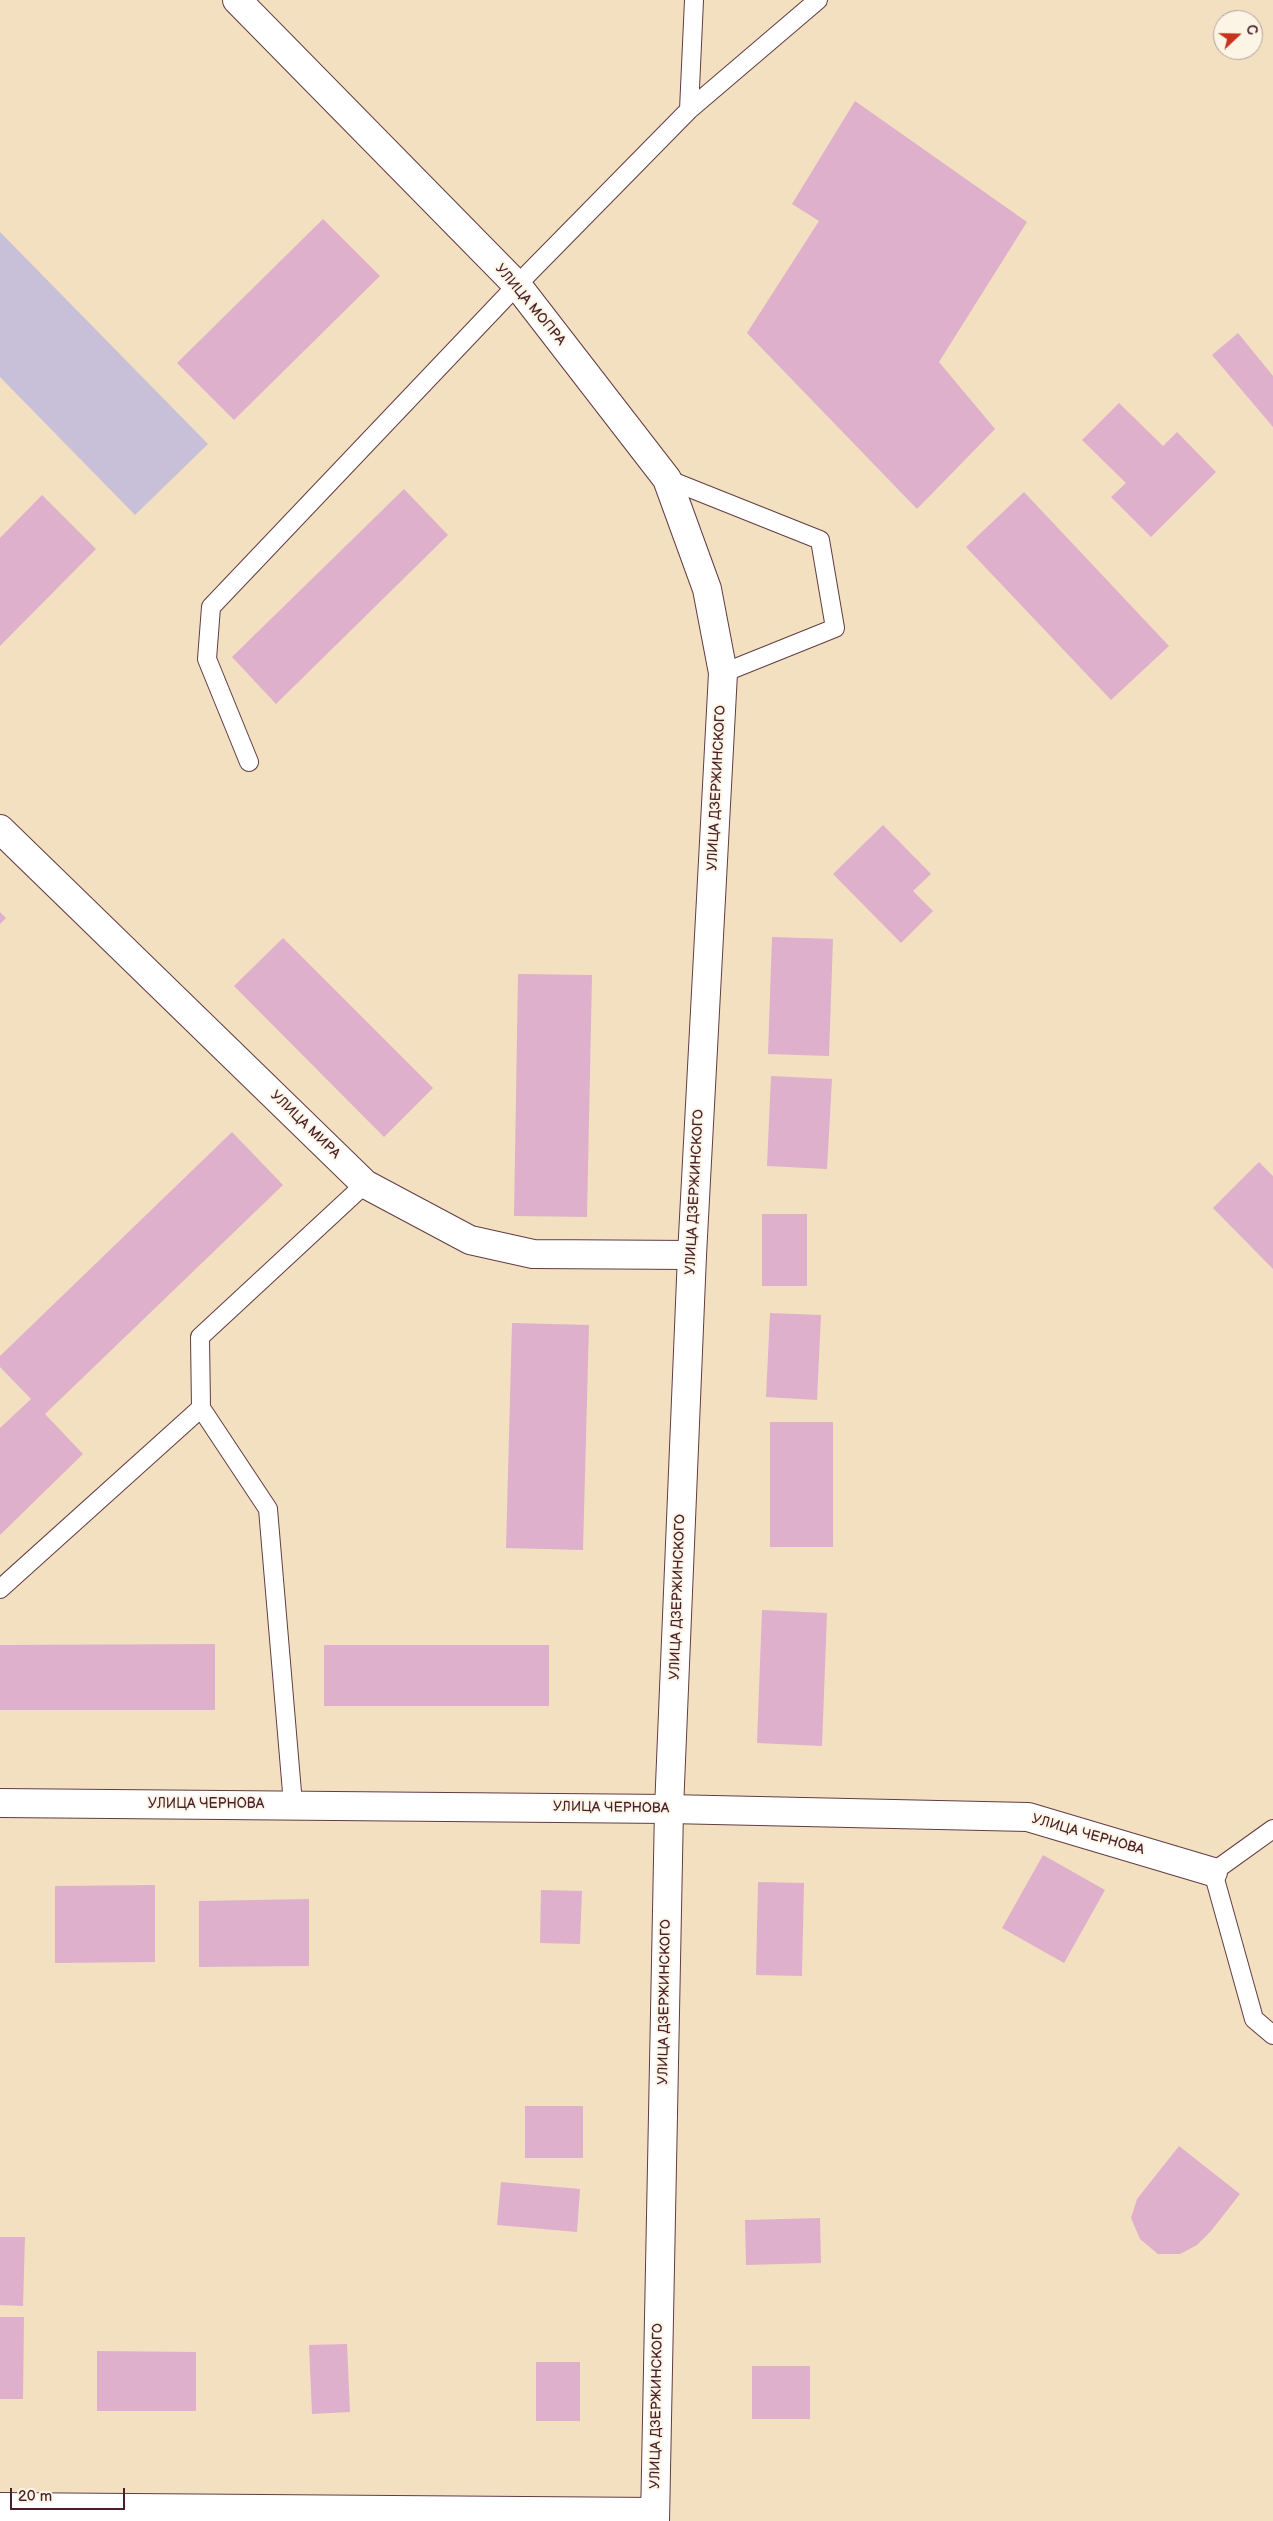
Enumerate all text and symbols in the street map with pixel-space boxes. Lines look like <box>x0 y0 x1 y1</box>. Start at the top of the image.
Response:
north arrow <box>1213 10 1263 60</box>
text: С <box>1242 22 1261 37</box>
street label: УЛИЦА МОПРА <box>491 261 569 349</box>
street label: УЛИЦА ДЗЕРЖИНСКОГО <box>704 705 730 871</box>
street label: УЛИЦА МИРА <box>267 1087 343 1163</box>
street label: УЛИЦА ДЗЕРЖИНСКОГО <box>682 1109 708 1275</box>
street label: УЛИЦА ДЗЕРЖИНСКОГО <box>667 1514 689 1680</box>
street label: УЛИЦА ЧЕРНОВА <box>148 1796 264 1812</box>
street label: УЛИЦА ЧЕРНОВА <box>553 1799 669 1817</box>
street label: УЛИЦА ЧЕРНОВА <box>1030 1811 1146 1859</box>
street label: УЛИЦА ДЗЕРЖИНСКОГО <box>655 1919 675 2085</box>
street label: УЛИЦА ДЗЕРЖИНСКОГО <box>647 2323 667 2489</box>
scale bar <box>12 2478 128 2510</box>
text: 20 m <box>18 2487 52 2506</box>

